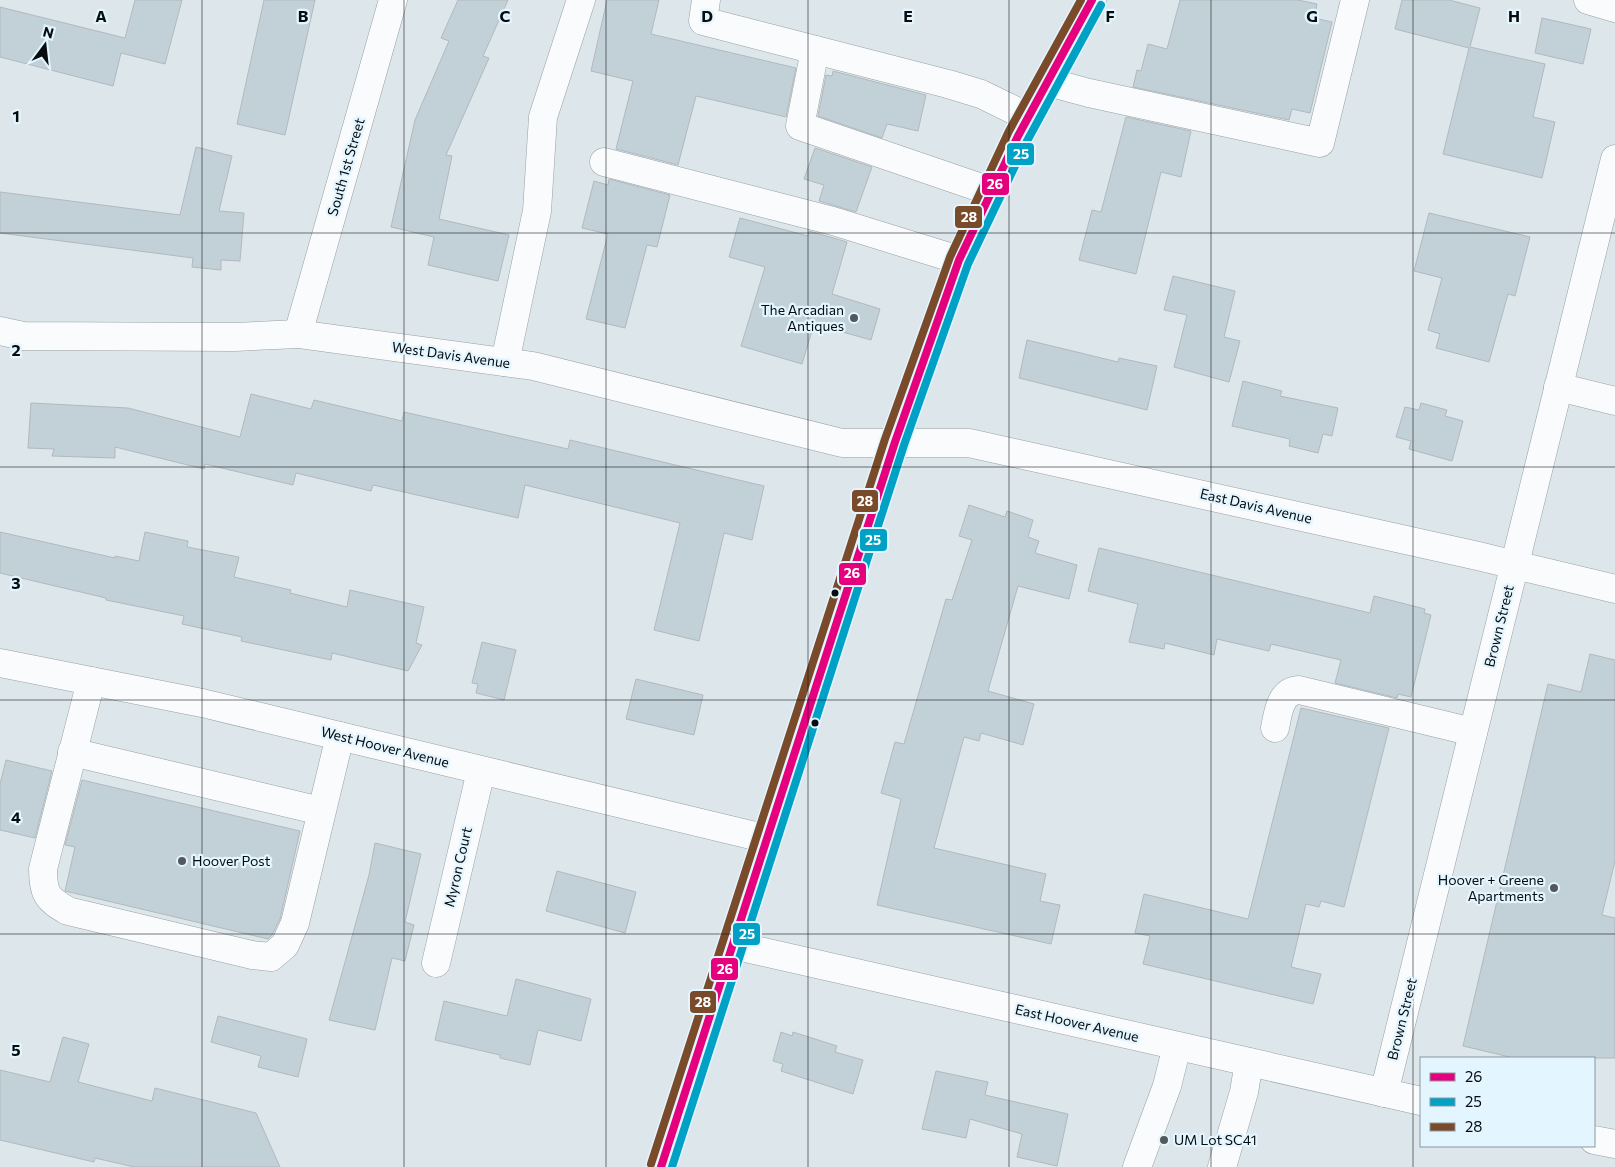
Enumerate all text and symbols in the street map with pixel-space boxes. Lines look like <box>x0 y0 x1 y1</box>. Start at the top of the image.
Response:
text: A <box>95 6 107 25</box>
text: B <box>298 6 309 25</box>
text: C <box>500 6 511 25</box>
text: D <box>701 6 713 25</box>
text: E <box>903 6 913 25</box>
text: F <box>1105 6 1115 25</box>
text: G <box>1306 6 1318 25</box>
text: H <box>1508 6 1520 25</box>
north arrow <box>20 20 70 70</box>
text: N <box>41 22 56 42</box>
text: 1 <box>12 106 20 125</box>
street label: South 1st Street <box>323 116 368 218</box>
line badge: 25 <box>1006 142 1035 166</box>
text: 25 <box>1013 145 1029 162</box>
line badge: 26 <box>981 172 1010 196</box>
text: 26 <box>987 175 1004 192</box>
line badge: 28 <box>954 205 983 229</box>
text: 28 <box>961 208 978 225</box>
place label: The Arcadian Antiques <box>761 301 844 334</box>
marker: The Arcadian Antiques <box>848 312 860 324</box>
street label: West Davis Avenue <box>391 338 511 371</box>
text: 2 <box>11 340 21 359</box>
street label: East Davis Avenue <box>1198 484 1314 527</box>
line badge: 28 <box>851 489 879 513</box>
text: 28 <box>857 492 874 509</box>
line badge: 25 <box>859 528 888 552</box>
text: 25 <box>865 531 881 548</box>
line badge: 26 <box>838 562 867 586</box>
text: 26 <box>844 564 861 581</box>
text: 3 <box>11 573 21 592</box>
street label: Brown Street <box>1480 583 1517 669</box>
unlabelled marker <box>830 588 840 598</box>
unlabelled marker <box>810 718 820 728</box>
street label: West Hoover Avenue <box>319 722 451 771</box>
text: 4 <box>11 807 21 826</box>
street label: Myron Court <box>440 825 475 909</box>
place label: Hoover Post <box>192 852 271 869</box>
marker: Hoover Post <box>176 855 188 867</box>
place label: Hoover + Greene Apartments <box>1438 871 1544 904</box>
marker: Hoover + Greene Apartments <box>1548 882 1560 894</box>
line badge: 25 <box>732 922 761 946</box>
text: 25 <box>739 925 755 942</box>
line badge: 26 <box>710 957 739 981</box>
text: 26 <box>717 960 734 977</box>
street label: Brown Street <box>1383 976 1420 1062</box>
line badge: 28 <box>689 990 717 1014</box>
text: 28 <box>695 993 712 1010</box>
street label: East Hoover Avenue <box>1014 1000 1141 1045</box>
text: 5 <box>11 1040 21 1059</box>
legend <box>1420 1057 1595 1147</box>
text: 26 <box>1465 1067 1482 1085</box>
text: 25 <box>1465 1092 1482 1110</box>
text: 28 <box>1465 1117 1482 1135</box>
place label: UM Lot SC41 <box>1174 1131 1257 1148</box>
marker: UM Lot SC41 <box>1158 1134 1170 1146</box>

